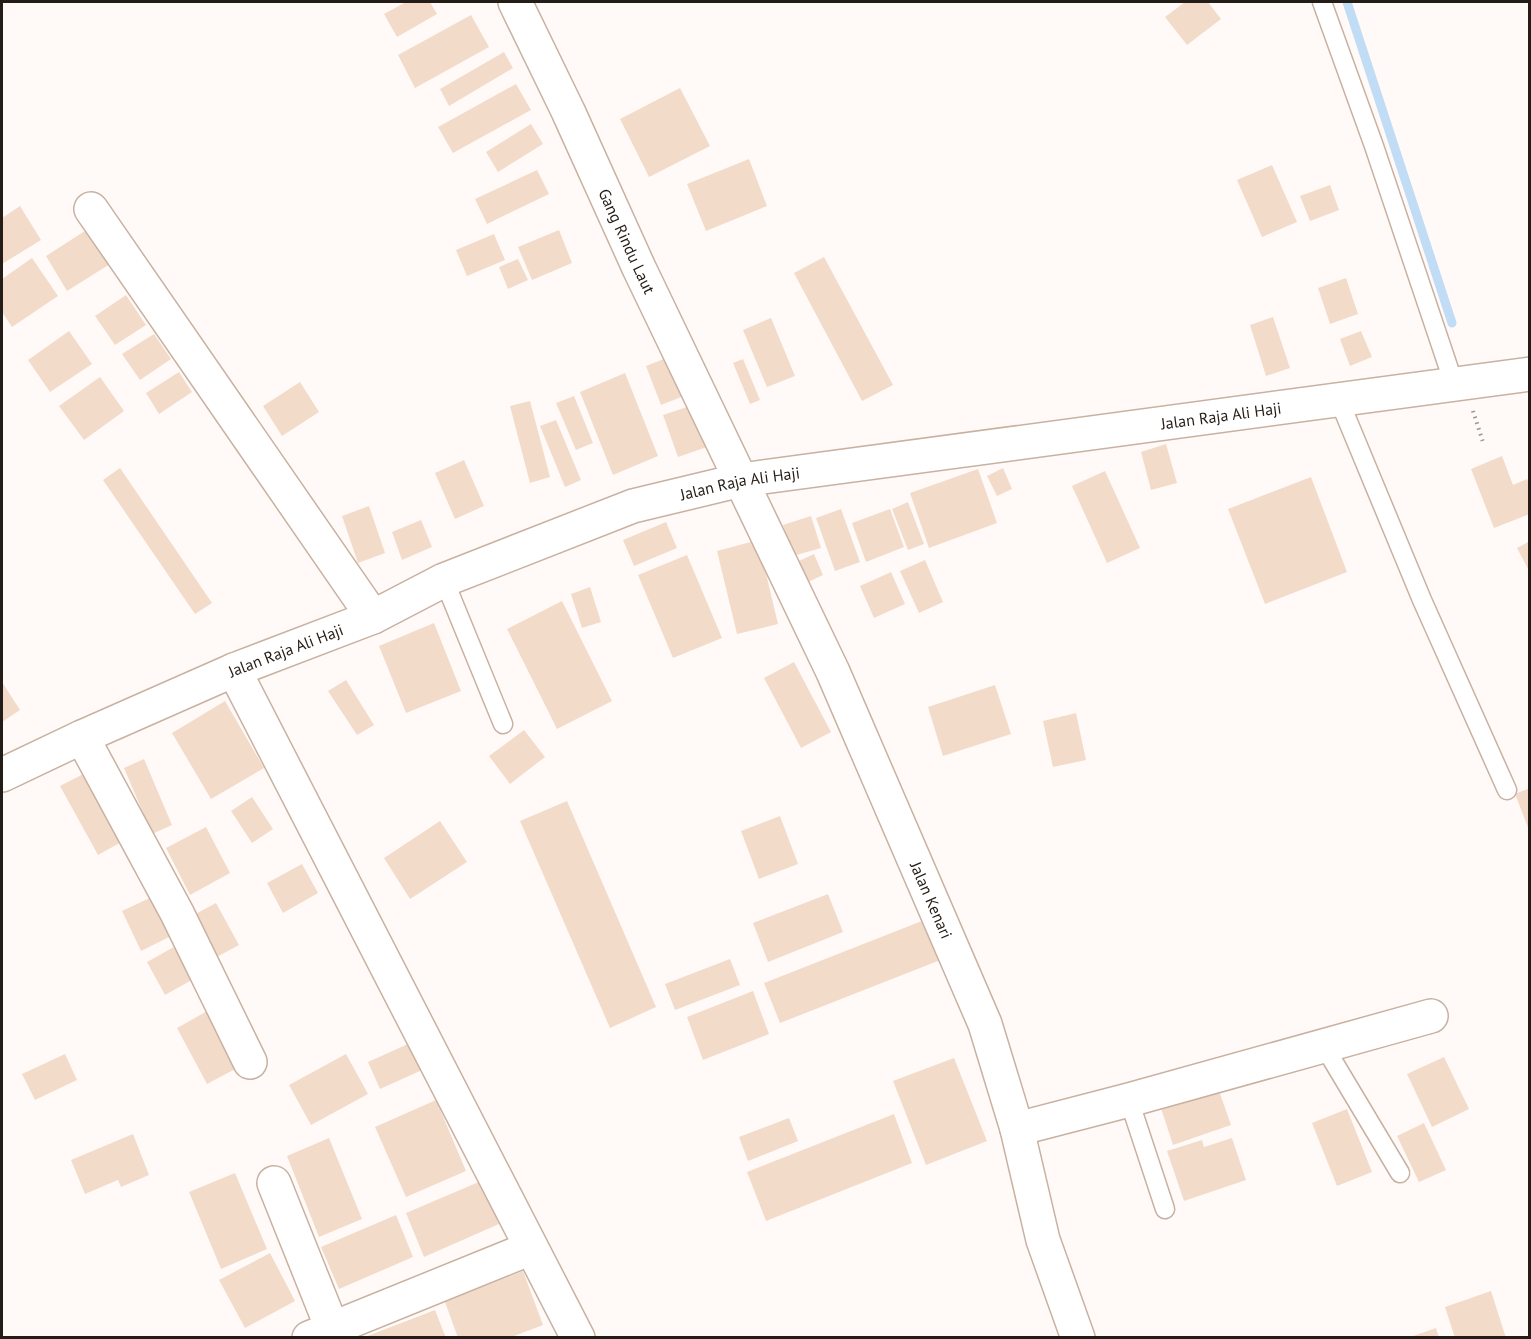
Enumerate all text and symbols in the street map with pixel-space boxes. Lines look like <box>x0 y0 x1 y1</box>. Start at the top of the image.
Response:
street label: Gang Rindu Laut <box>594 185 660 297</box>
street label: Jalan Raja Ali Haji <box>1159 397 1283 434</box>
street label: Jalan Raja Ali Haji <box>677 462 801 505</box>
street label: Jalan Raja Ali Haji <box>224 619 346 682</box>
street label: Jalan Kenari <box>906 858 957 942</box>

